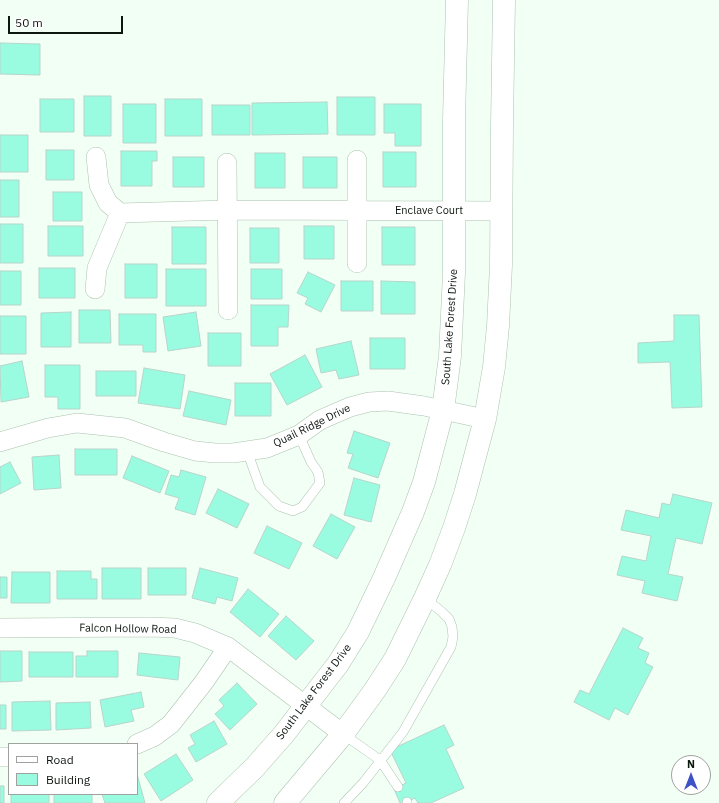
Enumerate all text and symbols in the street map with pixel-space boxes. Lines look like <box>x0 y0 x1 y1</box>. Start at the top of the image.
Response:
scale bar <box>10 8 125 34</box>
text: 50 m <box>15 15 43 30</box>
street label: Enclave Court <box>395 204 463 218</box>
street label: South Lake Forest Drive <box>439 268 461 386</box>
street label: Quail Ridge Drive <box>271 402 353 450</box>
street label: Falcon Hollow Road <box>79 622 177 636</box>
street label: South Lake Forest Drive <box>274 642 354 742</box>
legend <box>8 743 138 795</box>
text: Road <box>46 752 74 767</box>
north arrow <box>671 755 711 795</box>
text: N <box>687 757 695 771</box>
text: Building <box>46 772 90 787</box>

